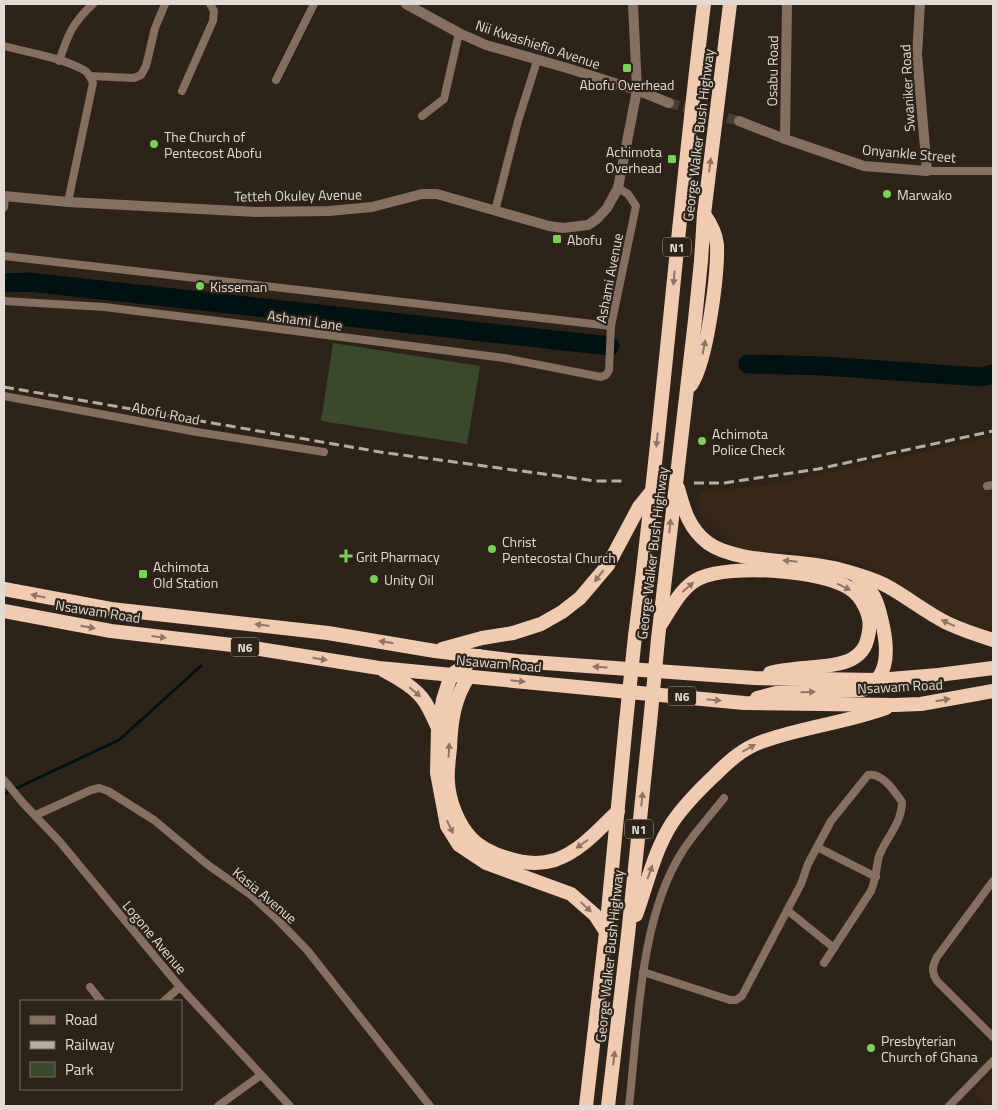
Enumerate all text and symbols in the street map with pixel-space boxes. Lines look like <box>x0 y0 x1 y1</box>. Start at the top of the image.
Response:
street label: Nii Kwashiefio Avenue <box>473 14 603 74</box>
street label: Osabu Road <box>761 35 783 107</box>
street label: Swaniker Road <box>894 44 920 132</box>
street label: George Walker Bush Highway <box>677 47 719 223</box>
marker: Abofu Overhead <box>621 62 633 74</box>
place label: Abofu Overhead <box>579 74 675 95</box>
place label: The Church of Pentecost Abofu <box>164 126 262 163</box>
marker: The Church of Pentecost Abofu <box>148 138 160 150</box>
street label: Onyankle Street <box>861 138 957 168</box>
place label: Achimota Overhead <box>605 141 662 178</box>
marker: Achimota Overhead <box>666 153 678 165</box>
one-way arrow <box>706 157 714 173</box>
street label: Tetteh Okuley Avenue <box>234 183 362 207</box>
place label: Marwako <box>897 184 952 205</box>
marker: Marwako <box>881 188 893 200</box>
place label: Abofu <box>567 229 602 250</box>
street label: Ashami Avenue <box>590 231 628 325</box>
marker: Abofu <box>551 233 563 245</box>
road number: N1 <box>663 238 691 256</box>
one-way arrow <box>670 271 678 287</box>
place label: Kisseman <box>210 276 267 297</box>
marker: Kisseman <box>194 280 206 292</box>
street label: Ashami Lane <box>266 304 344 336</box>
one-way arrow <box>701 339 709 355</box>
street label: Abofu Road <box>130 396 202 430</box>
place label: Achimota Police Check <box>712 423 785 460</box>
one-way arrow <box>653 432 661 448</box>
marker: Achimota Police Check <box>696 435 708 447</box>
street label: George Walker Bush Highway <box>631 465 673 641</box>
one-way arrow <box>666 517 674 533</box>
place label: Christ Pentecostal Church <box>502 531 616 568</box>
marker: Christ Pentecostal Church <box>486 543 498 555</box>
place label: Grit Pharmacy <box>356 546 440 567</box>
marker: Grit Pharmacy <box>340 550 352 562</box>
place label: Achimota Old Station <box>153 556 218 593</box>
one-way arrow <box>782 557 798 565</box>
marker: Achimota Old Station <box>137 568 149 580</box>
place label: Unity Oil <box>384 569 434 590</box>
one-way arrow <box>593 570 604 583</box>
marker: Unity Oil <box>368 573 380 585</box>
one-way arrow <box>682 582 695 593</box>
one-way arrow <box>837 583 851 591</box>
one-way arrow <box>30 592 45 600</box>
street label: Nsawam Road <box>54 594 142 628</box>
one-way arrow <box>941 619 955 627</box>
one-way arrow <box>254 621 270 629</box>
one-way arrow <box>80 624 96 632</box>
one-way arrow <box>152 633 168 641</box>
road number: N6 <box>231 638 259 656</box>
one-way arrow <box>378 638 394 646</box>
street label: Nsawam Road <box>455 649 543 677</box>
one-way arrow <box>313 655 329 663</box>
one-way arrow <box>592 662 608 670</box>
street label: Nsawam Road <box>857 673 943 699</box>
one-way arrow <box>510 677 526 685</box>
one-way arrow <box>408 686 421 697</box>
road number: N6 <box>668 686 696 706</box>
one-way arrow <box>801 688 817 696</box>
one-way arrow <box>707 696 723 704</box>
one-way arrow <box>936 696 952 704</box>
one-way arrow <box>446 742 454 758</box>
one-way arrow <box>742 744 756 752</box>
one-way arrow <box>638 791 646 807</box>
one-way arrow <box>446 820 454 834</box>
road number: N1 <box>625 820 653 839</box>
one-way arrow <box>575 839 589 849</box>
street label: Kasia Avenue <box>228 862 302 928</box>
one-way arrow <box>646 864 654 879</box>
street label: George Walker Bush Highway <box>589 868 629 1044</box>
street label: Logone Avenue <box>118 896 192 978</box>
one-way arrow <box>579 901 591 913</box>
legend <box>20 1000 182 1090</box>
text: Road <box>65 1008 97 1031</box>
place label: Presbyterian Church of Ghana <box>881 1030 978 1067</box>
text: Railway <box>65 1033 115 1056</box>
marker: Presbyterian Church of Ghana <box>865 1042 877 1054</box>
one-way arrow <box>610 1050 618 1066</box>
text: Park <box>65 1058 94 1081</box>

